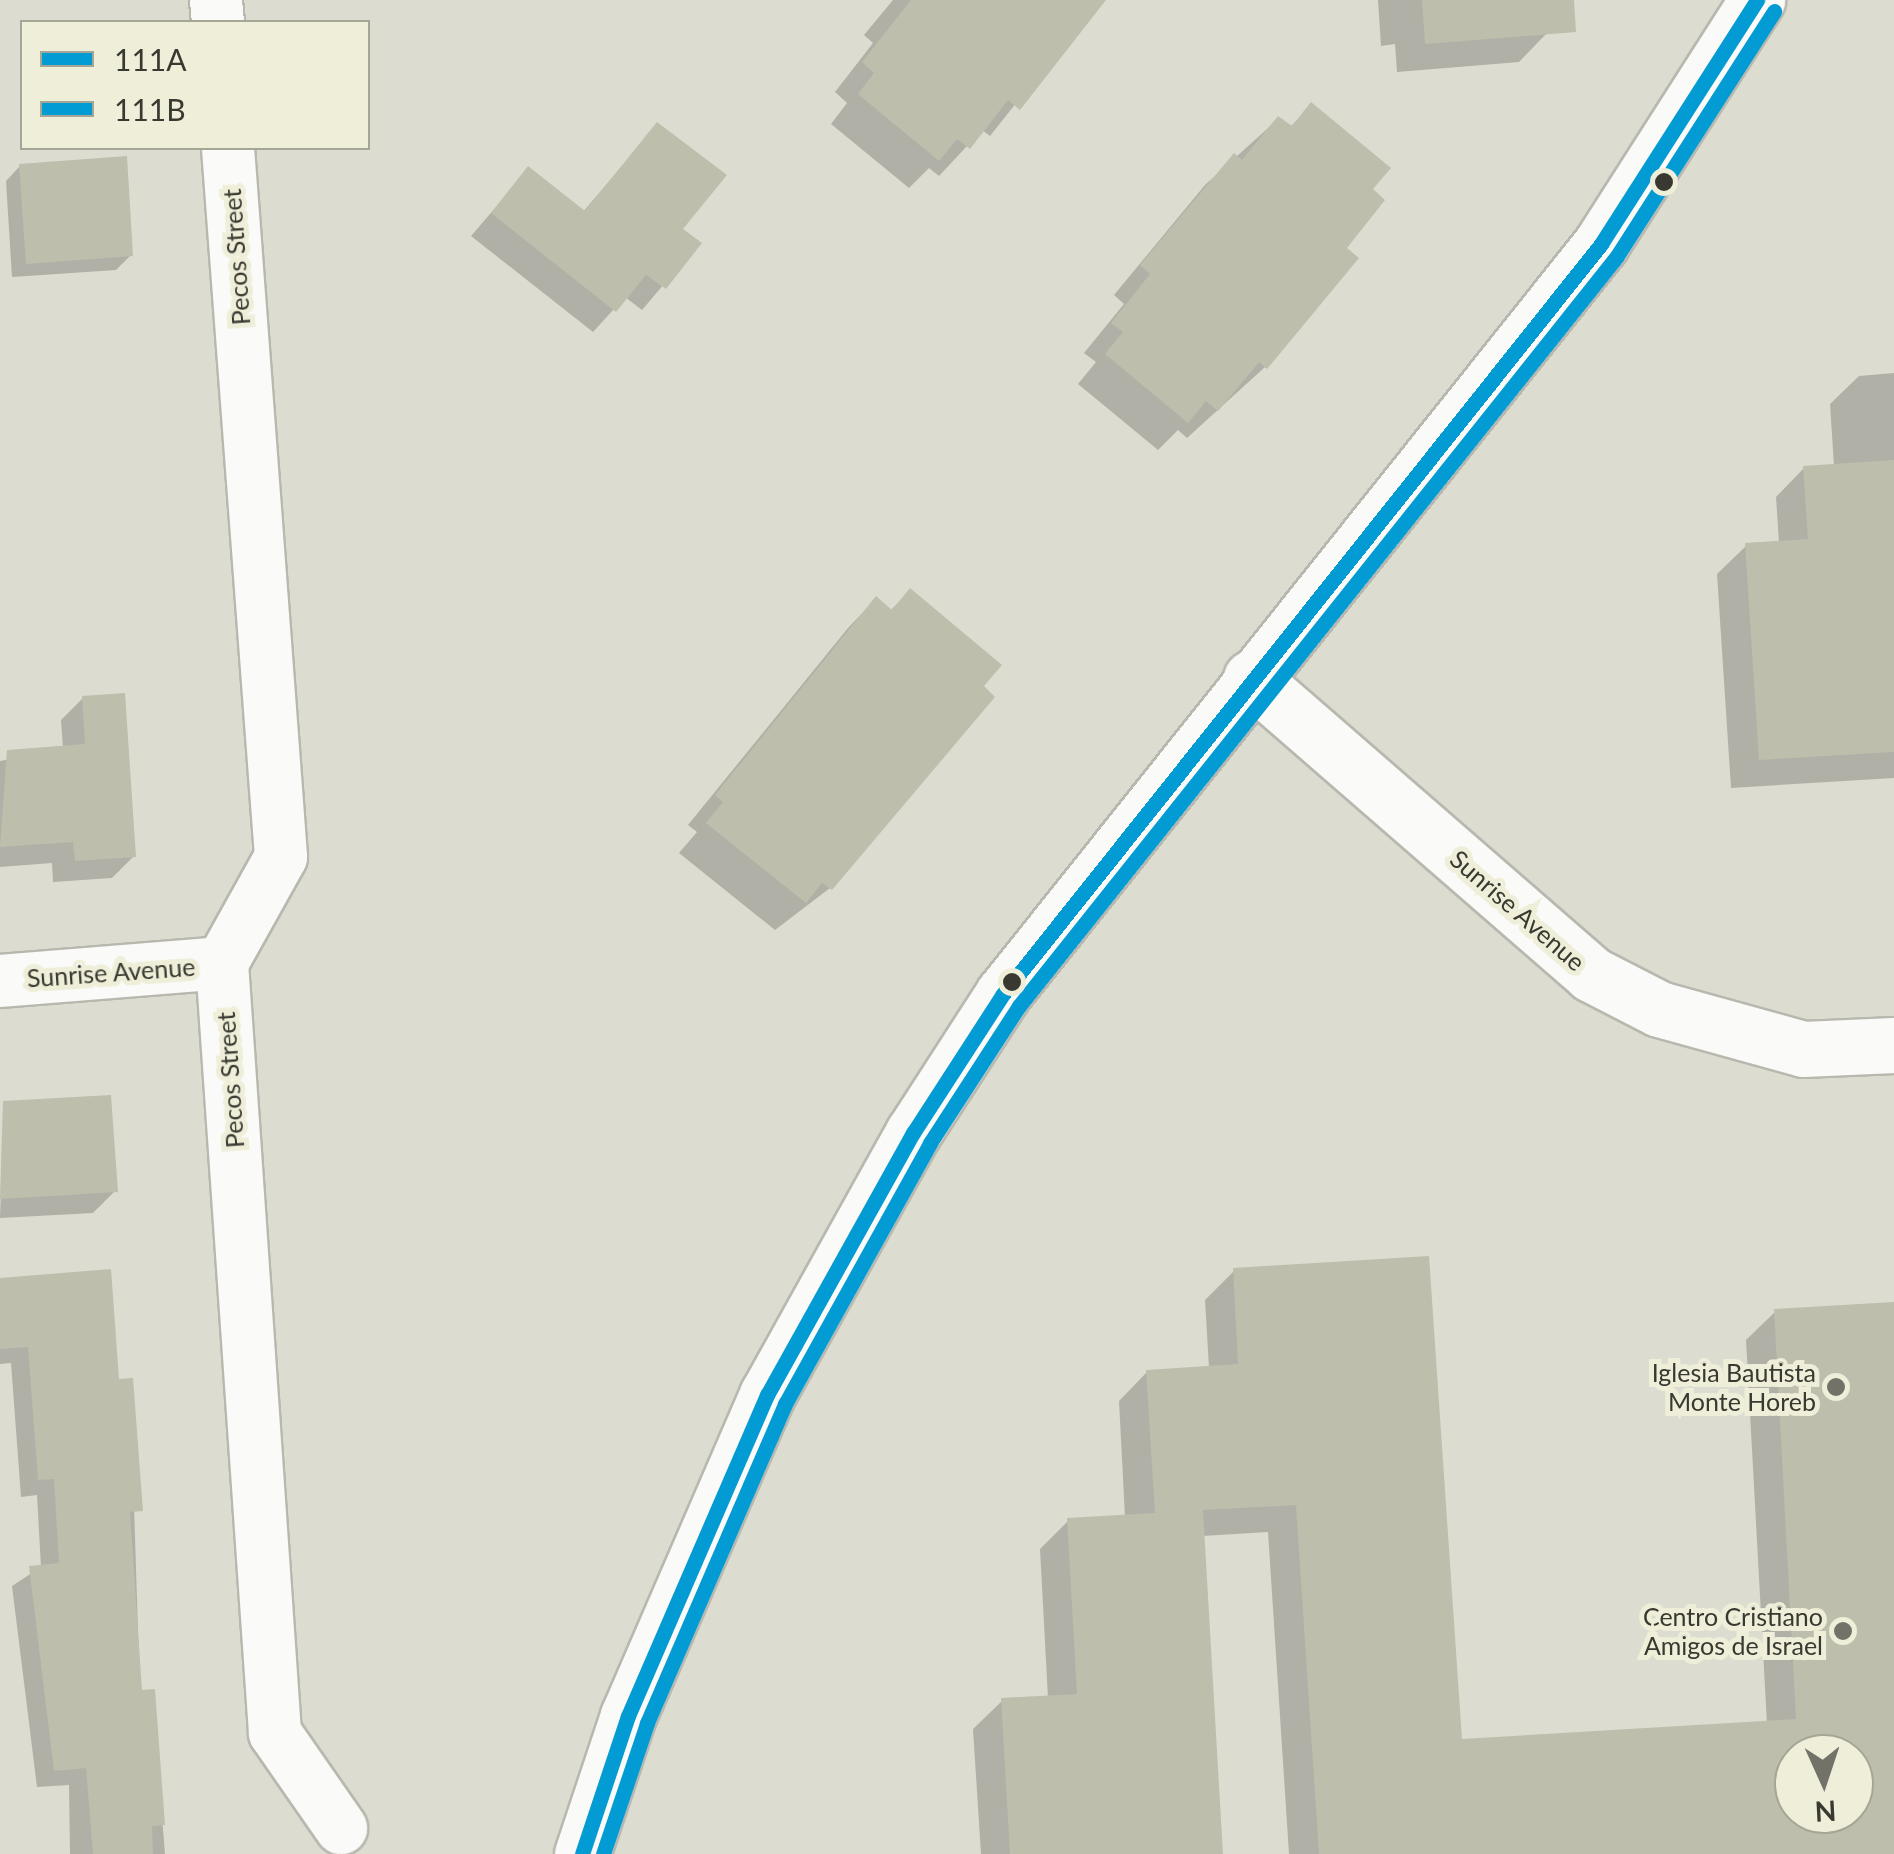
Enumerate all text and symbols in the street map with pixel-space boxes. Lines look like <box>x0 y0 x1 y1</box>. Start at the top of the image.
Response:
legend <box>20 20 370 150</box>
text: 111A <box>114 41 187 77</box>
text: 111B <box>114 91 186 127</box>
unlabelled marker <box>1654 172 1674 192</box>
street label: Pecos Street <box>216 188 256 326</box>
street label: Sunrise Avenue <box>1444 843 1592 977</box>
street label: Sunrise Avenue <box>25 951 197 993</box>
unlabelled marker <box>1002 972 1022 992</box>
street label: Pecos Street <box>210 1011 250 1149</box>
place label: Iglesia Bautista Monte Horeb <box>1652 1358 1816 1417</box>
marker: Iglesia Bautista Monte Horeb <box>1825 1376 1847 1398</box>
place label: Centro Cristiano Amigos de Israel <box>1643 1602 1823 1661</box>
marker: Centro Cristiano Amigos de Israel <box>1832 1620 1854 1642</box>
north arrow <box>1774 1734 1874 1834</box>
text: N <box>1814 1794 1837 1830</box>

